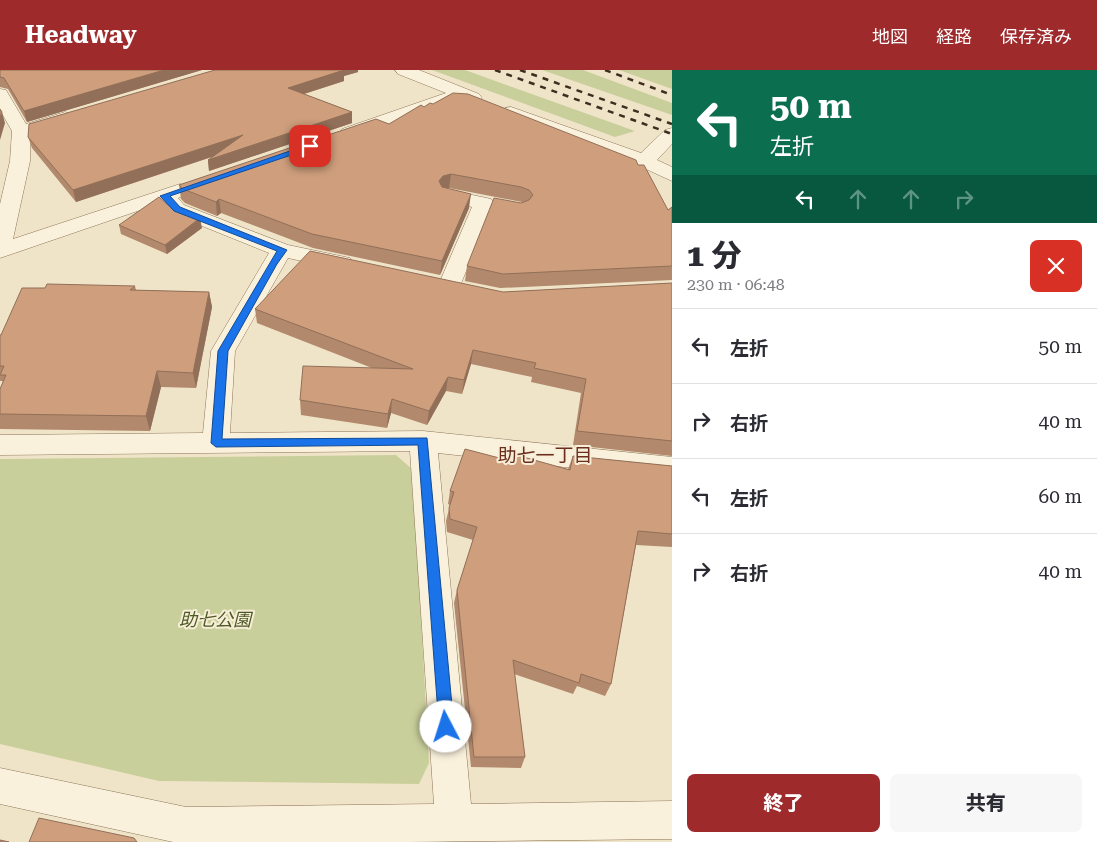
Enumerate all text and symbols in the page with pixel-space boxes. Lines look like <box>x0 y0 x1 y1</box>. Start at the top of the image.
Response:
text: Headway <box>25 21 137 49</box>
text: 地図 <box>872 26 908 47</box>
text: 経路 <box>936 26 972 47</box>
text: 保存済み <box>1000 26 1072 47</box>
text: 50 m <box>770 86 852 127</box>
icon: left <box>687 90 752 155</box>
pin <box>289 125 331 167</box>
icon: arrive <box>296 132 324 160</box>
text: 左折 <box>770 134 814 159</box>
icon: left <box>791 185 819 213</box>
icon: ahead <box>844 185 872 213</box>
icon: ahead <box>897 185 925 213</box>
icon: right <box>950 185 978 213</box>
text: 1 分 <box>687 238 741 273</box>
button: close <box>1030 240 1082 292</box>
text: 230 m · 06:48 <box>687 275 785 294</box>
icon: left <box>687 332 715 360</box>
text: 50 m <box>1039 335 1082 358</box>
text: 左折 <box>730 337 768 360</box>
icon: right <box>687 407 715 435</box>
text: 40 m <box>1039 410 1082 433</box>
text: 右折 <box>730 412 768 435</box>
district label: 助七一丁目 <box>497 444 593 467</box>
icon: left <box>687 482 715 510</box>
text: 60 m <box>1039 485 1082 508</box>
text: 左折 <box>730 487 768 510</box>
icon: right <box>687 557 715 585</box>
text: 40 m <box>1039 560 1082 583</box>
text: 右折 <box>730 562 768 585</box>
park label: 助七公園 <box>179 609 254 630</box>
position arrow <box>419 700 471 752</box>
button: 終了 <box>687 774 880 832</box>
button: 共有 <box>890 774 1082 832</box>

